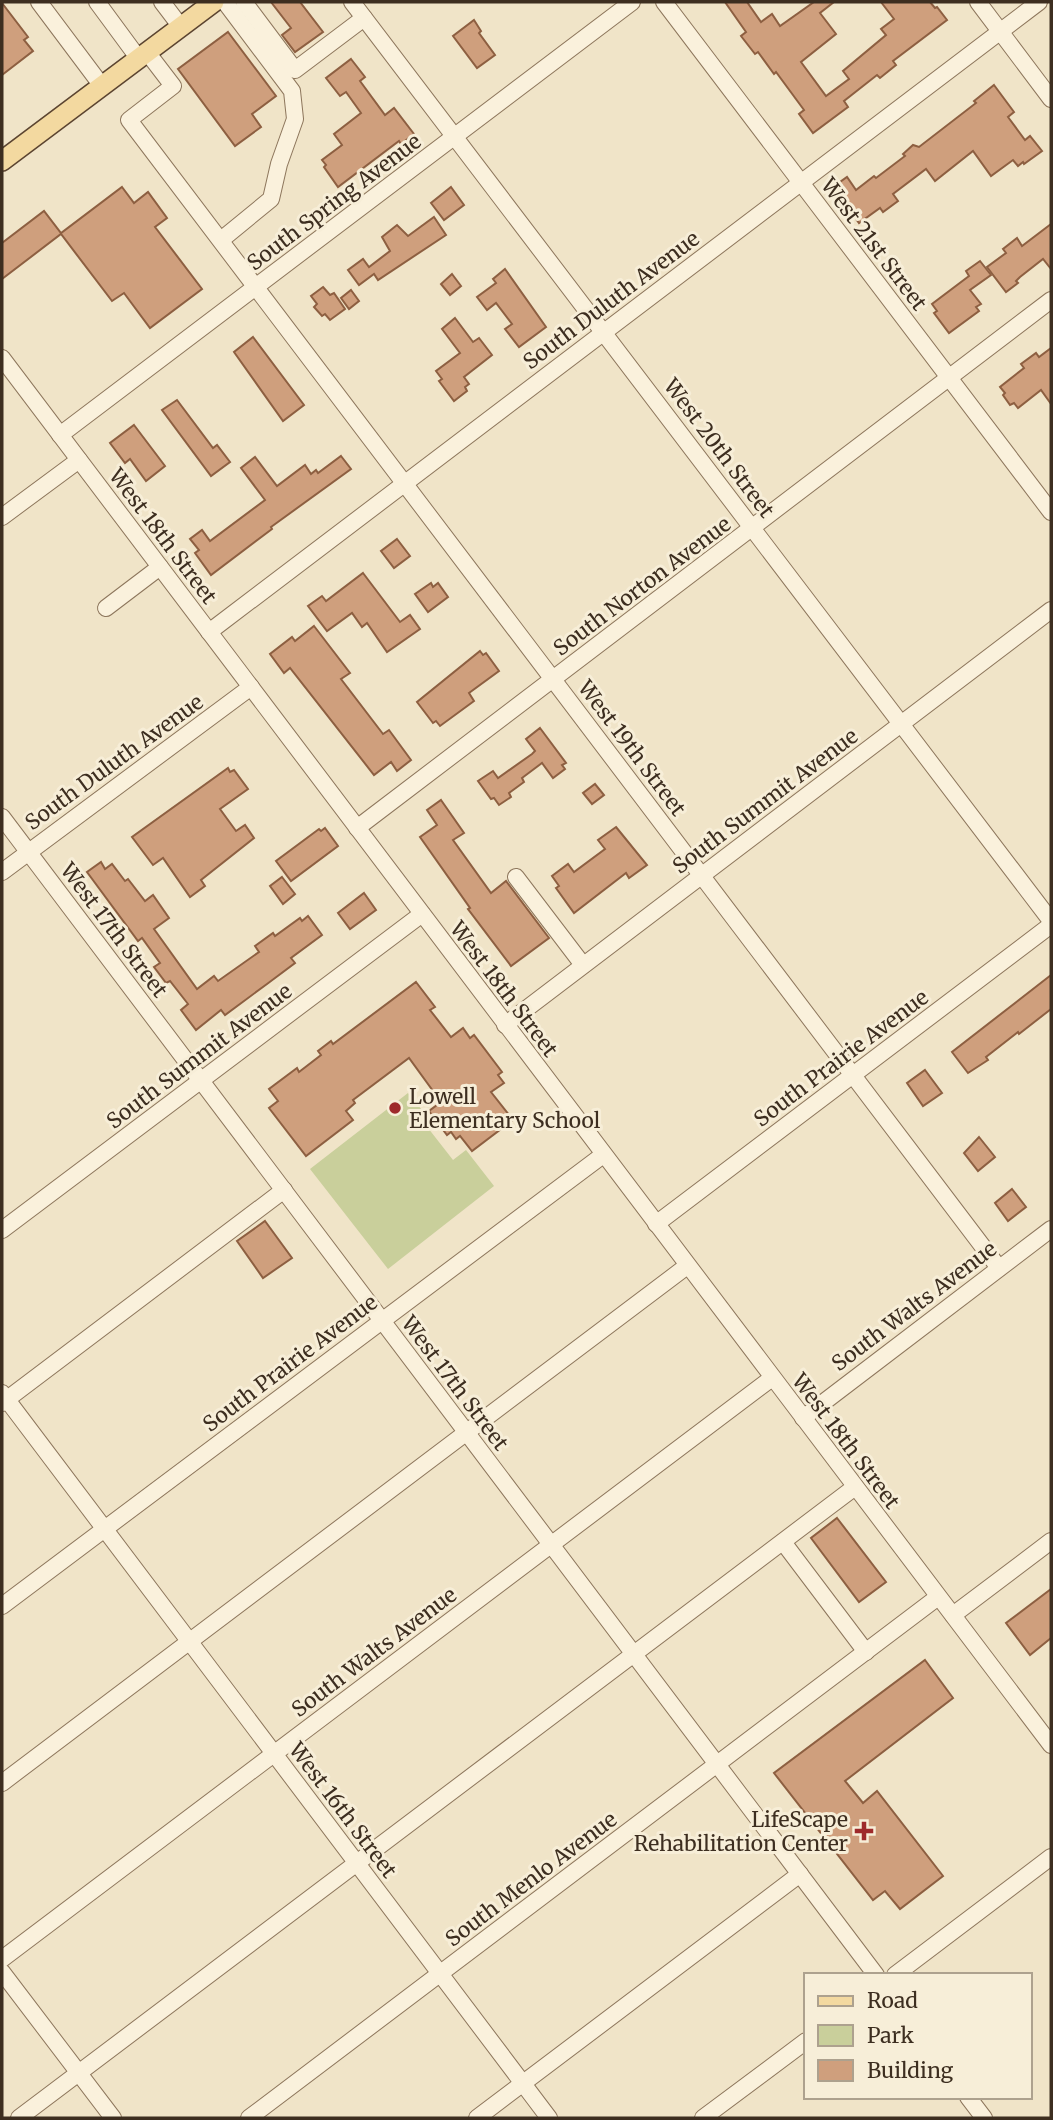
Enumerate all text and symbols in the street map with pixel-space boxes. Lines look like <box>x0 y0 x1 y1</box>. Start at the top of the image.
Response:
street label: South Spring Avenue <box>242 128 426 276</box>
street label: West 21st Street <box>815 171 933 316</box>
street label: South Duluth Avenue <box>517 225 705 375</box>
street label: West 20th Street <box>657 372 780 523</box>
street label: West 18th Street <box>103 462 223 609</box>
street label: South Norton Avenue <box>548 510 736 662</box>
street label: West 19th Street <box>572 674 692 821</box>
street label: South Duluth Avenue <box>20 688 208 836</box>
street label: South Summit Avenue <box>667 722 863 880</box>
street label: West 17th Street <box>54 857 173 1003</box>
street label: West 18th Street <box>444 915 564 1062</box>
street label: South Summit Avenue <box>101 977 297 1135</box>
street label: South Prairie Avenue <box>748 984 934 1132</box>
place label: Lowell Elementary School <box>409 1083 601 1134</box>
marker: Lowell Elementary School <box>387 1100 403 1116</box>
street label: South Walts Avenue <box>826 1235 1002 1377</box>
street label: South Prairie Avenue <box>197 1289 383 1437</box>
street label: West 17th Street <box>395 1310 514 1456</box>
street label: West 18th Street <box>786 1367 906 1514</box>
street label: South Walts Avenue <box>286 1581 462 1723</box>
street label: West 16th Street <box>283 1736 403 1883</box>
street label: South Menlo Avenue <box>440 1806 622 1952</box>
place label: LifeScape Rehabilitation Center <box>634 1806 848 1857</box>
marker: LifeScape Rehabilitation Center <box>854 1821 874 1841</box>
legend <box>804 1973 1032 2099</box>
text: Road <box>867 1987 918 2014</box>
text: Park <box>867 2022 914 2049</box>
text: Building <box>867 2057 954 2084</box>

